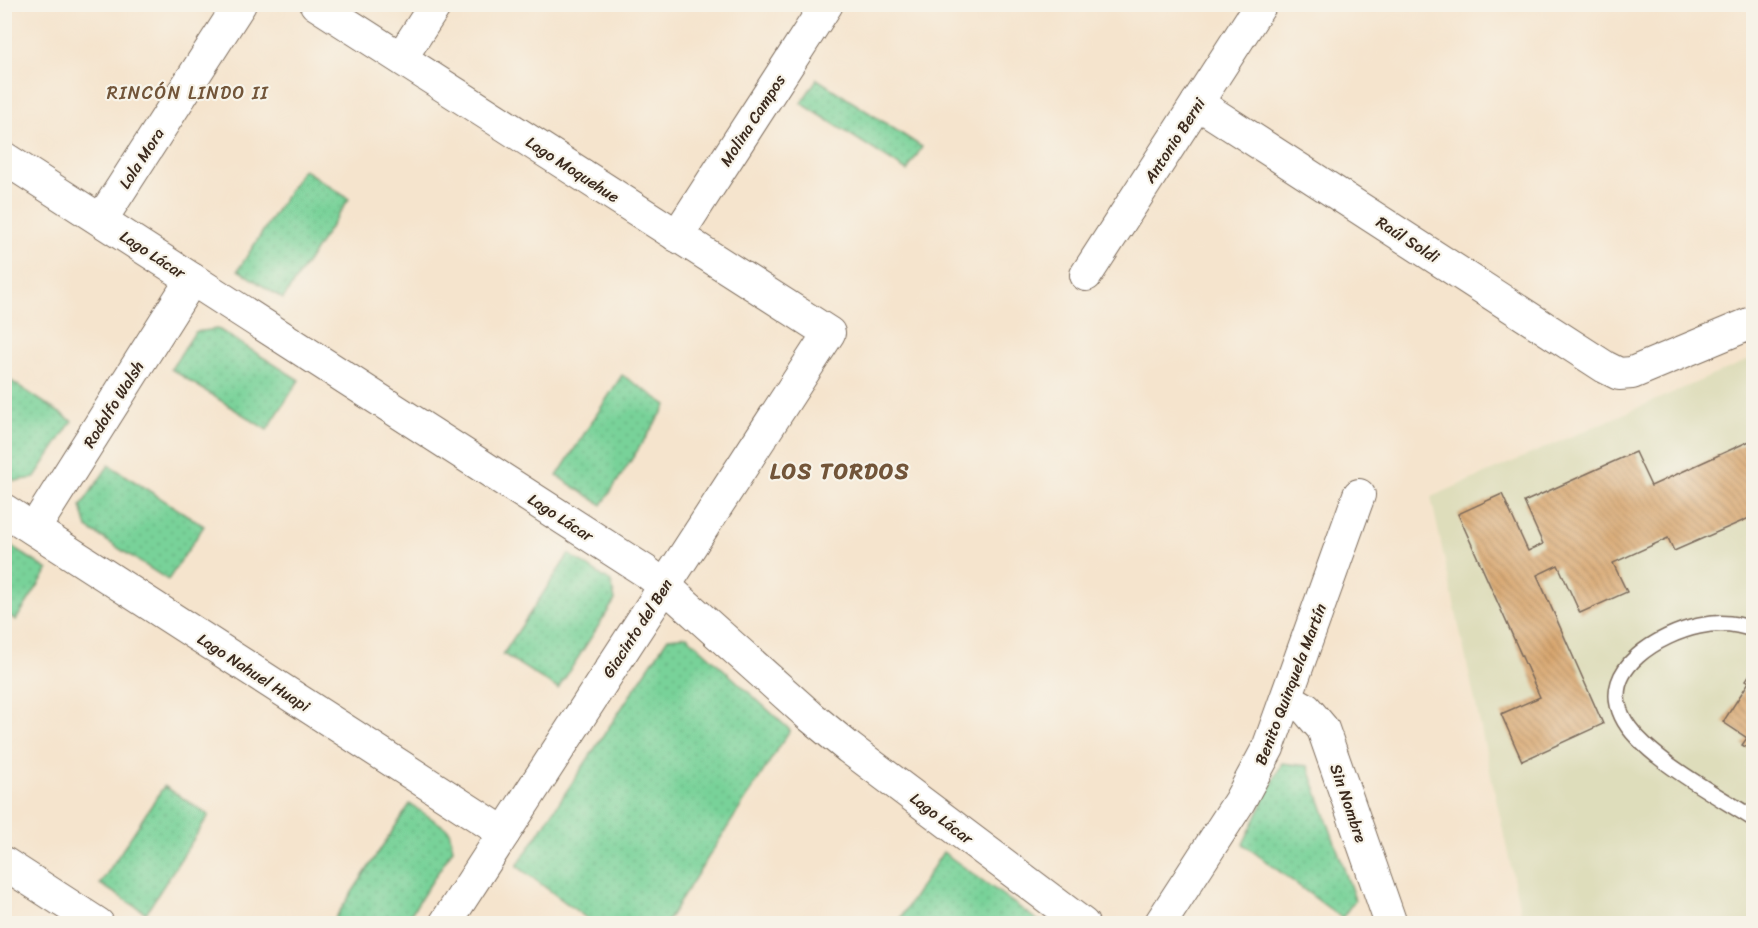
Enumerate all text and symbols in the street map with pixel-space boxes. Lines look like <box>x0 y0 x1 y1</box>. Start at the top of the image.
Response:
street label: Molina Campos <box>712 68 794 172</box>
district label: RINCÓN LINDO II <box>107 77 270 109</box>
street label: Antonio Berni <box>1135 91 1213 190</box>
street label: Lola Mora <box>111 122 172 195</box>
street label: Lago Moquehue <box>520 128 626 211</box>
street label: Raúl Soldi <box>1370 208 1446 271</box>
street label: Lago Lácar <box>114 222 193 287</box>
street label: Rodolfo Walsh <box>75 355 152 454</box>
district label: LOS TORDOS <box>770 452 910 491</box>
street label: Lago Lácar <box>522 485 601 550</box>
street label: Giacinto del Ben <box>594 572 681 684</box>
street label: Benito Quinquela Martín <box>1246 599 1335 769</box>
street label: Lago Nahuel Huapi <box>191 625 317 720</box>
street label: Sin Nombre <box>1322 760 1376 847</box>
street label: Lago Lácar <box>904 785 981 853</box>

